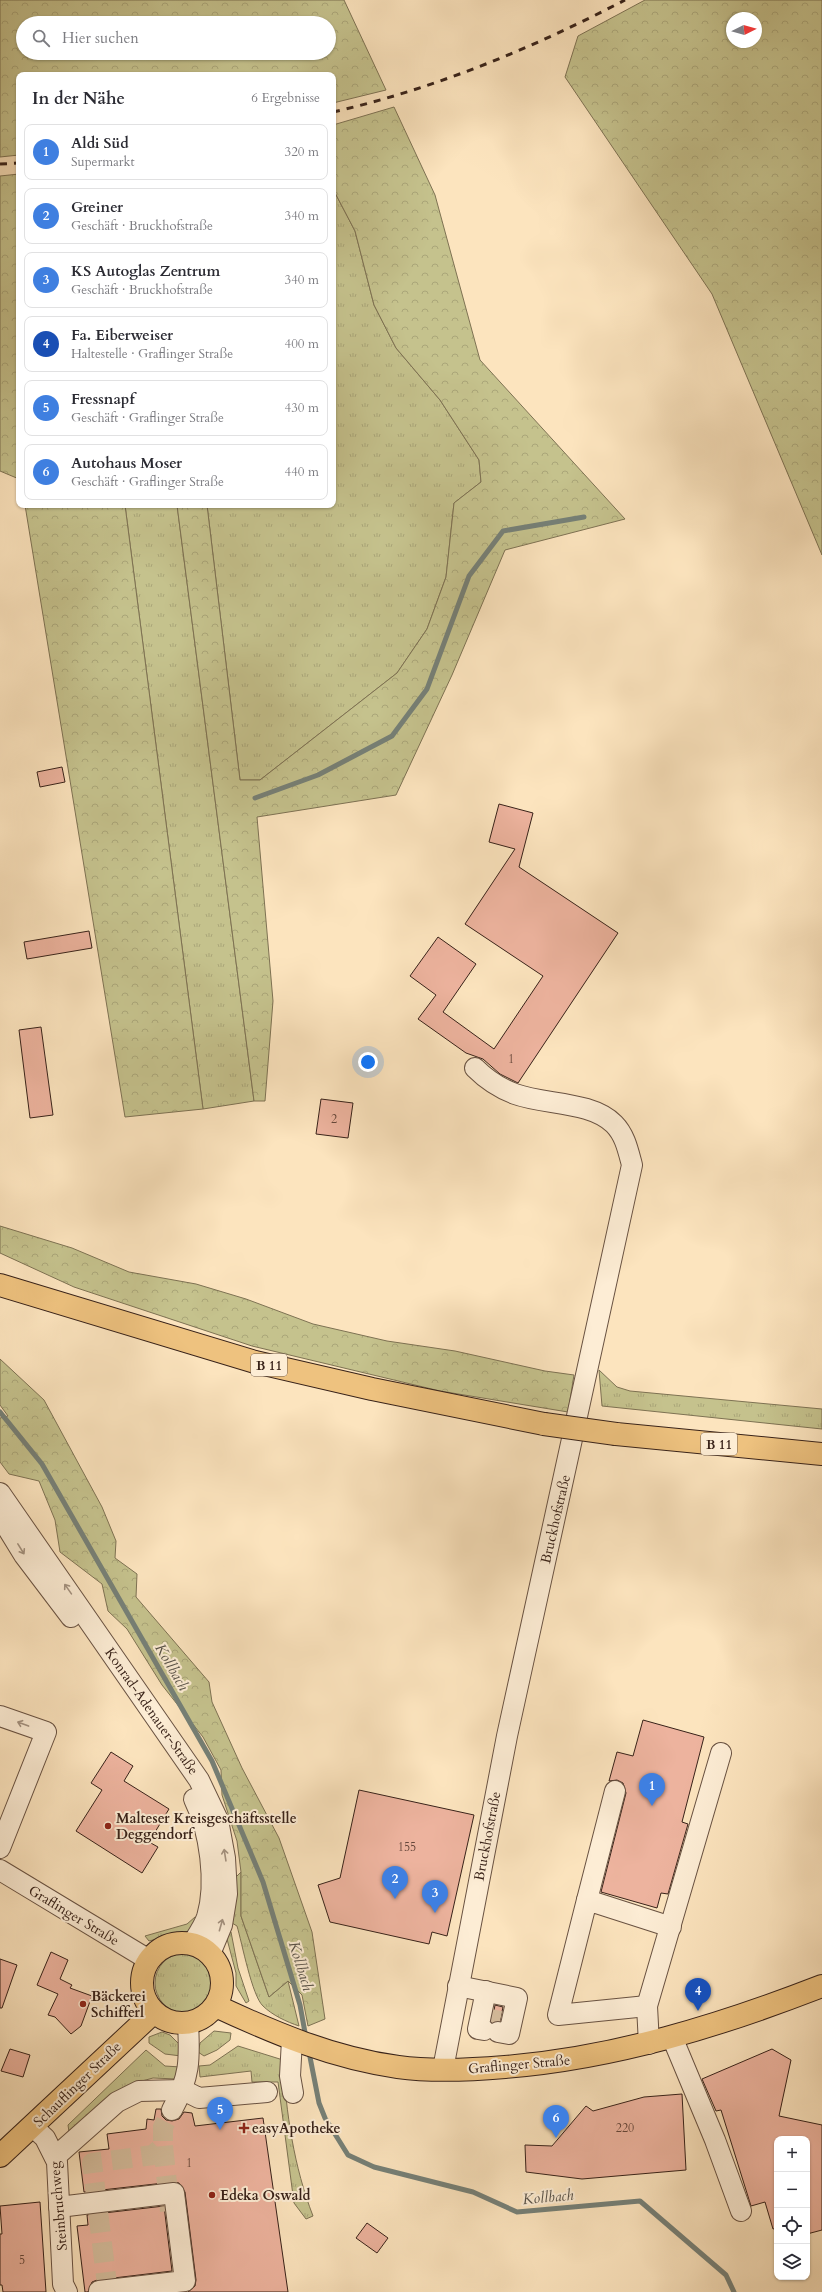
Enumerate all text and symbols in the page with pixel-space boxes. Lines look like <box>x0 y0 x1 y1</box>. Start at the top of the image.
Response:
north arrow <box>726 12 762 48</box>
search box <box>16 16 336 60</box>
icon: search <box>30 27 52 49</box>
text: Hier suchen <box>62 28 139 48</box>
text: In der Nähe <box>32 87 125 110</box>
text: 6 Ergebnisse <box>251 89 320 107</box>
text: Aldi Süd <box>71 133 129 153</box>
text: 1 <box>43 143 49 161</box>
text: 320 m <box>285 143 319 161</box>
text: Supermarkt <box>71 153 135 171</box>
text: Greiner <box>71 197 123 217</box>
text: 2 <box>43 207 49 225</box>
text: 340 m <box>285 207 319 225</box>
text: Geschäft · Bruckhofstraße <box>71 217 213 235</box>
text: KS Autoglas Zentrum <box>71 261 220 281</box>
text: 3 <box>43 271 49 289</box>
text: 340 m <box>285 271 319 289</box>
text: Geschäft · Bruckhofstraße <box>71 281 213 299</box>
text: Fa. Eiberweiser <box>71 325 173 345</box>
text: 4 <box>43 335 49 353</box>
text: 400 m <box>285 335 319 353</box>
text: Haltestelle · Graflinger Straße <box>71 345 233 363</box>
text: Fressnapf <box>71 389 135 409</box>
text: 5 <box>43 399 49 417</box>
text: 430 m <box>285 399 319 417</box>
text: Geschäft · Graflinger Straße <box>71 409 224 427</box>
text: Autohaus Moser <box>71 453 182 473</box>
text: 6 <box>43 463 49 481</box>
text: 440 m <box>285 463 319 481</box>
text: Geschäft · Graflinger Straße <box>71 473 224 491</box>
house number: 1 <box>508 1051 514 1067</box>
your location <box>358 1052 378 1072</box>
house number: 2 <box>331 1111 337 1127</box>
road number: B 11 <box>251 1354 287 1376</box>
road number: B 11 <box>701 1433 737 1455</box>
street label: Bruckhofstraße <box>536 1473 575 1565</box>
one-way arrow <box>17 1543 25 1555</box>
one-way arrow <box>64 1584 72 1595</box>
water label: Kollbach <box>151 1640 194 1695</box>
street label: Konrad-Adenauer-Straße <box>100 1644 203 1779</box>
one-way arrow <box>16 1720 29 1727</box>
pin: 1 <box>639 1773 665 1806</box>
street label: Bruckhofstraße <box>470 1790 505 1882</box>
place label: Malteser Kreisgeschäftsstelle Deggendorf <box>116 1809 297 1844</box>
marker: Malteser Kreisgeschäftsstelle Deggendorf <box>103 1821 113 1831</box>
house number: 155 <box>398 1839 416 1855</box>
one-way arrow <box>220 1849 228 1862</box>
pin: 2 <box>382 1866 408 1899</box>
pin: 3 <box>422 1880 448 1913</box>
street label: Graflinger Straße <box>25 1881 123 1950</box>
one-way arrow <box>218 1919 226 1932</box>
water label: Kollbach <box>284 1939 318 1994</box>
pin: 4 <box>685 1978 711 2011</box>
place label: Bäckerei Schifferl <box>91 1987 146 2022</box>
marker: Bäckerei Schifferl <box>78 1999 88 2009</box>
street label: Schauflinger Straße <box>29 2038 125 2131</box>
street label: Graflinger Straße <box>467 2051 571 2078</box>
pin: 5 <box>207 2097 233 2130</box>
pin: 6 <box>543 2105 569 2138</box>
place label: easyApotheke <box>252 2119 341 2138</box>
house number: 220 <box>616 2120 634 2136</box>
marker: easyApotheke <box>239 2123 249 2133</box>
map controls <box>774 2136 810 2280</box>
button: + <box>774 2136 810 2172</box>
house number: 1 <box>186 2155 192 2171</box>
street label: Steinbruchweg <box>45 2160 72 2251</box>
button: − <box>774 2172 810 2208</box>
water label: Kollbach <box>522 2185 575 2209</box>
place label: Edeka Oswald <box>220 2186 311 2205</box>
marker: Edeka Oswald <box>207 2190 217 2200</box>
button: locate <box>774 2208 810 2244</box>
button: layers <box>774 2244 810 2280</box>
house number: 5 <box>19 2252 25 2268</box>

